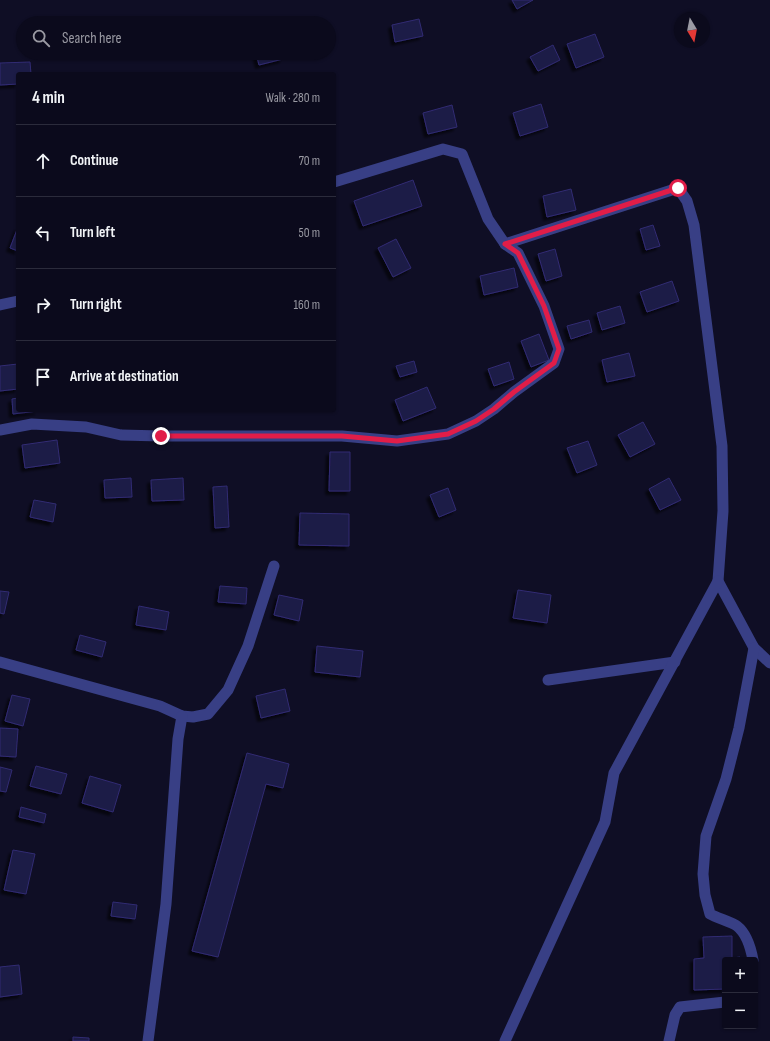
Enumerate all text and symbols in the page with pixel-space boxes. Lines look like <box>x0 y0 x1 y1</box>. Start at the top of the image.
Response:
north arrow <box>674 12 710 48</box>
search box <box>16 16 336 60</box>
icon: search <box>30 27 52 49</box>
text: Search here <box>62 29 122 48</box>
text: 4 min <box>32 88 65 108</box>
text: Walk · 280 m <box>266 90 320 106</box>
icon: ahead <box>32 150 54 172</box>
text: Continue <box>70 151 119 170</box>
text: 70 m <box>299 153 320 169</box>
route start <box>669 179 687 197</box>
icon: left <box>32 222 54 244</box>
text: Turn left <box>70 223 115 242</box>
text: 50 m <box>299 225 320 241</box>
icon: right <box>32 294 54 316</box>
text: Turn right <box>70 295 122 314</box>
text: 160 m <box>294 297 320 313</box>
icon: arrive <box>32 366 54 388</box>
text: Arrive at destination <box>70 367 179 386</box>
route end <box>152 427 170 445</box>
map controls <box>722 957 758 1029</box>
button: + <box>722 957 758 993</box>
button: − <box>722 993 758 1029</box>

